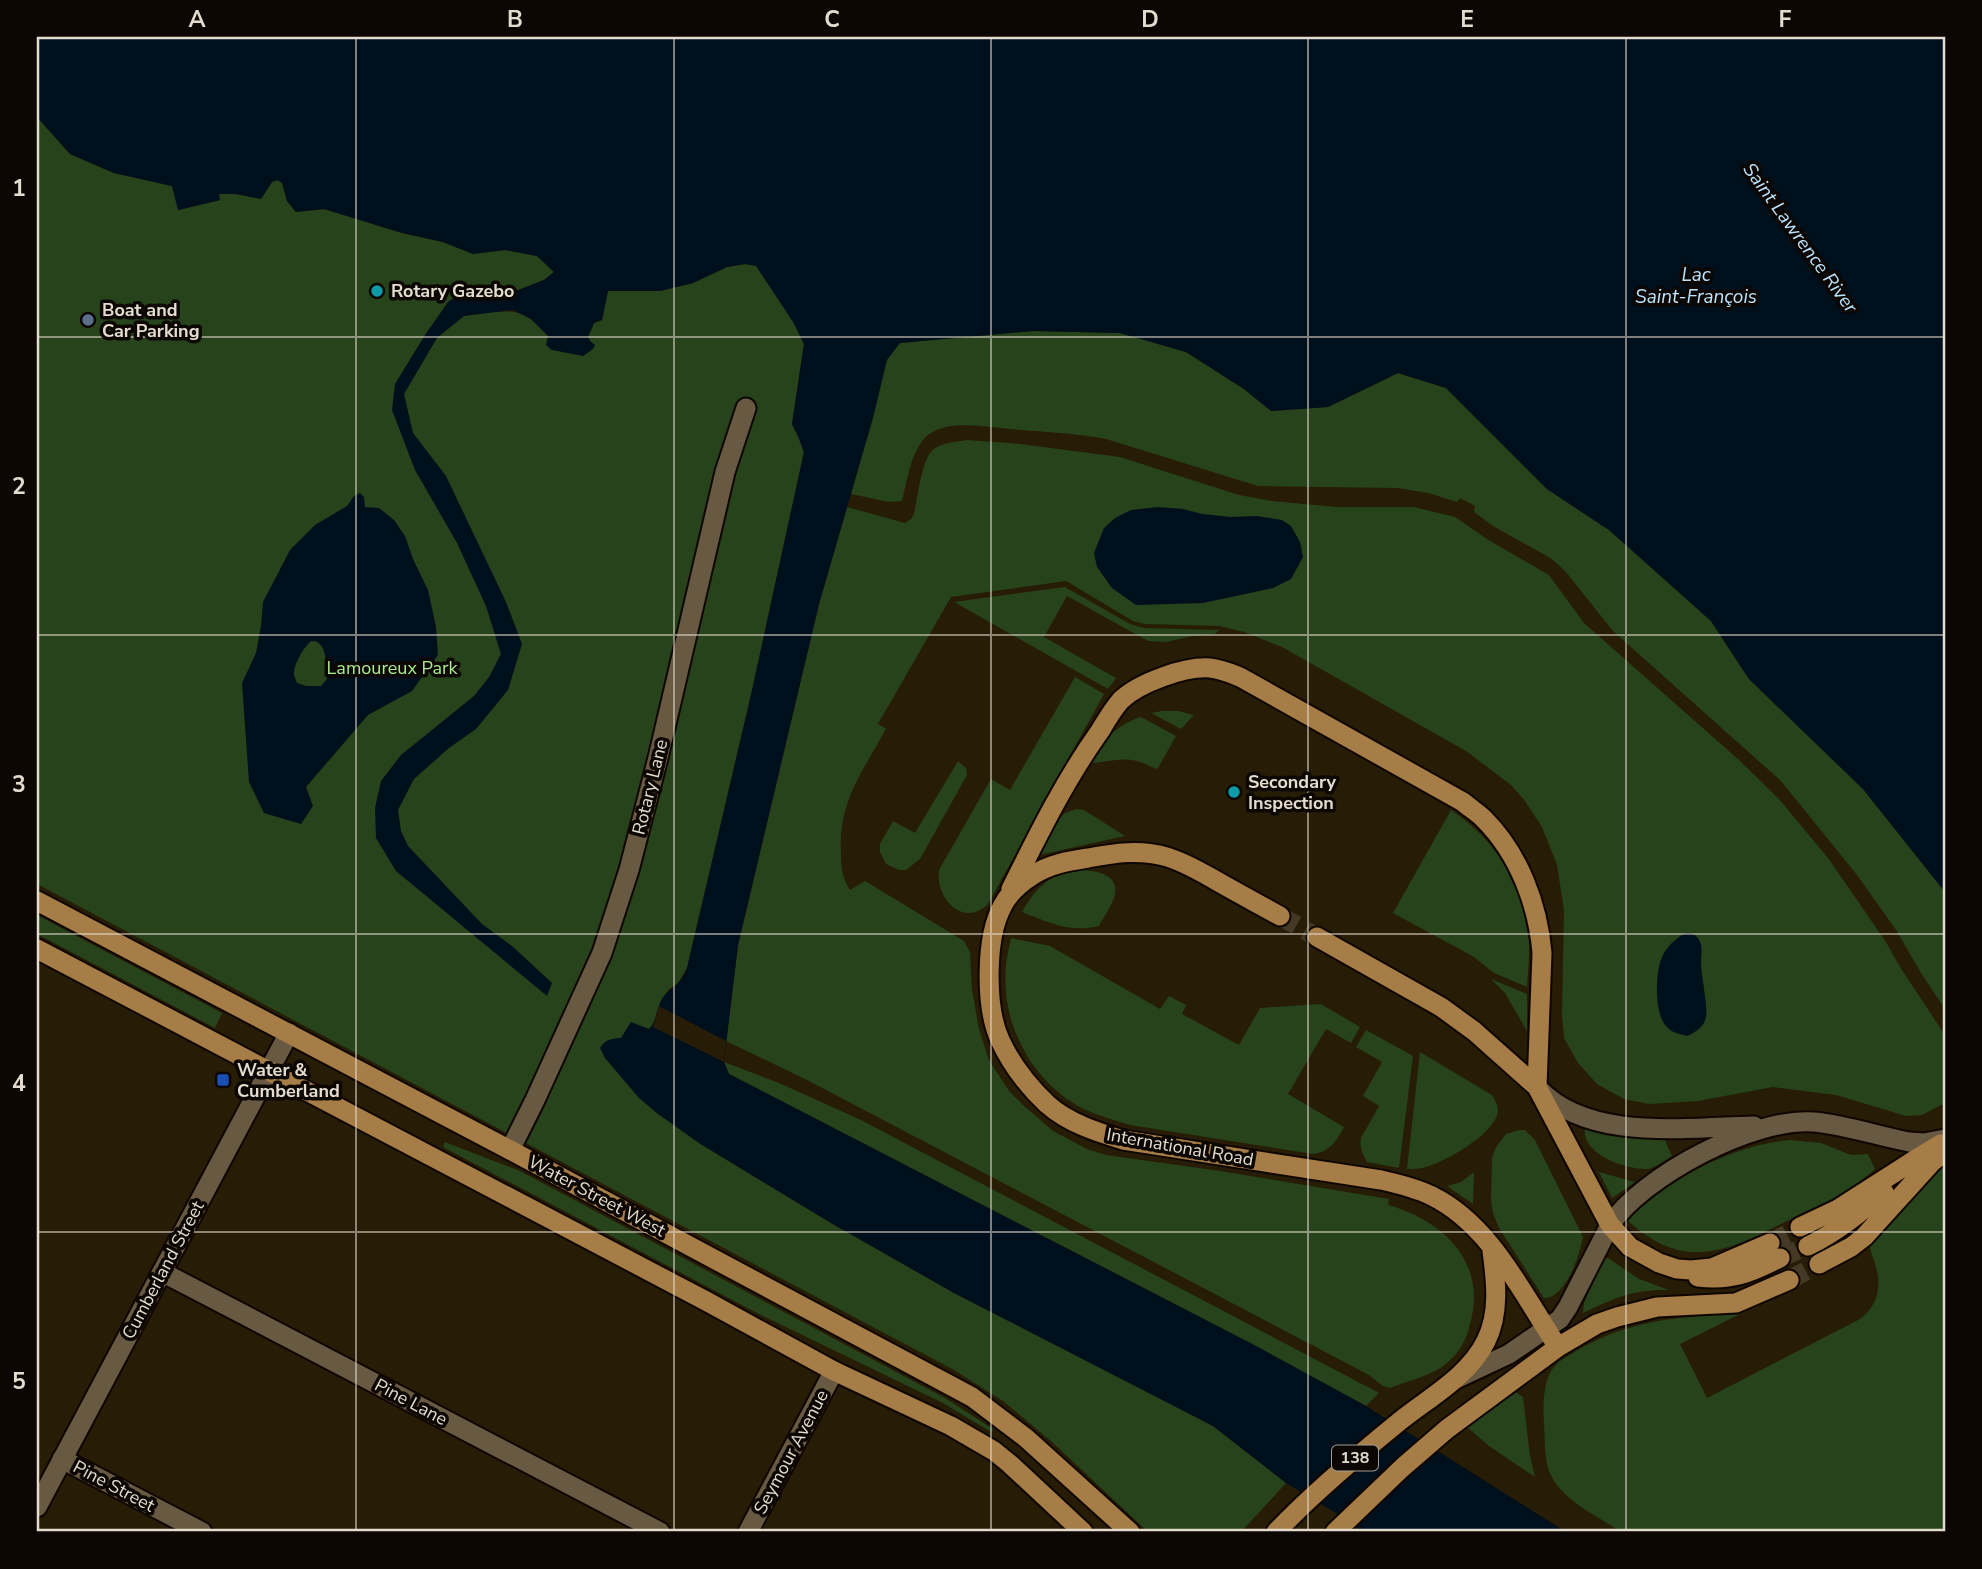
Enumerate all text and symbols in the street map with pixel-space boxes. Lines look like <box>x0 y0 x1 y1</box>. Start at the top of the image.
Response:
text: A <box>188 4 206 35</box>
text: B <box>507 4 523 35</box>
text: C <box>824 4 840 35</box>
text: D <box>1141 4 1159 35</box>
text: E <box>1460 4 1474 35</box>
text: F <box>1779 4 1792 35</box>
water label: Saint Lawrence River <box>1737 158 1864 319</box>
text: 1 <box>12 173 26 204</box>
water label: Lac Saint-François <box>1635 262 1757 310</box>
place label: Rotary Gazebo <box>391 279 514 303</box>
marker: Rotary Gazebo <box>369 283 385 299</box>
place label: Boat and Car Parking <box>102 298 200 343</box>
marker: Boat and Car Parking <box>80 312 96 328</box>
text: 2 <box>12 471 26 502</box>
park label: Lamoureux Park <box>327 656 458 680</box>
street label: Rotary Lane <box>627 737 673 837</box>
text: 3 <box>12 769 26 800</box>
place label: Secondary Inspection <box>1248 770 1337 815</box>
marker: Secondary Inspection <box>1226 784 1242 800</box>
place label: Water & Cumberland <box>237 1058 340 1103</box>
text: 4 <box>12 1068 26 1099</box>
marker: Water & Cumberland <box>215 1072 231 1088</box>
street label: International Road <box>1105 1122 1255 1172</box>
street label: Water Street West <box>524 1150 670 1243</box>
street label: Cumberland Street <box>116 1196 210 1343</box>
text: 5 <box>12 1366 26 1397</box>
street label: Pine Lane <box>370 1373 452 1431</box>
street label: Seymour Avenue <box>748 1386 834 1518</box>
road number: 138 <box>1332 1446 1378 1470</box>
street label: Pine Street <box>69 1454 160 1518</box>

